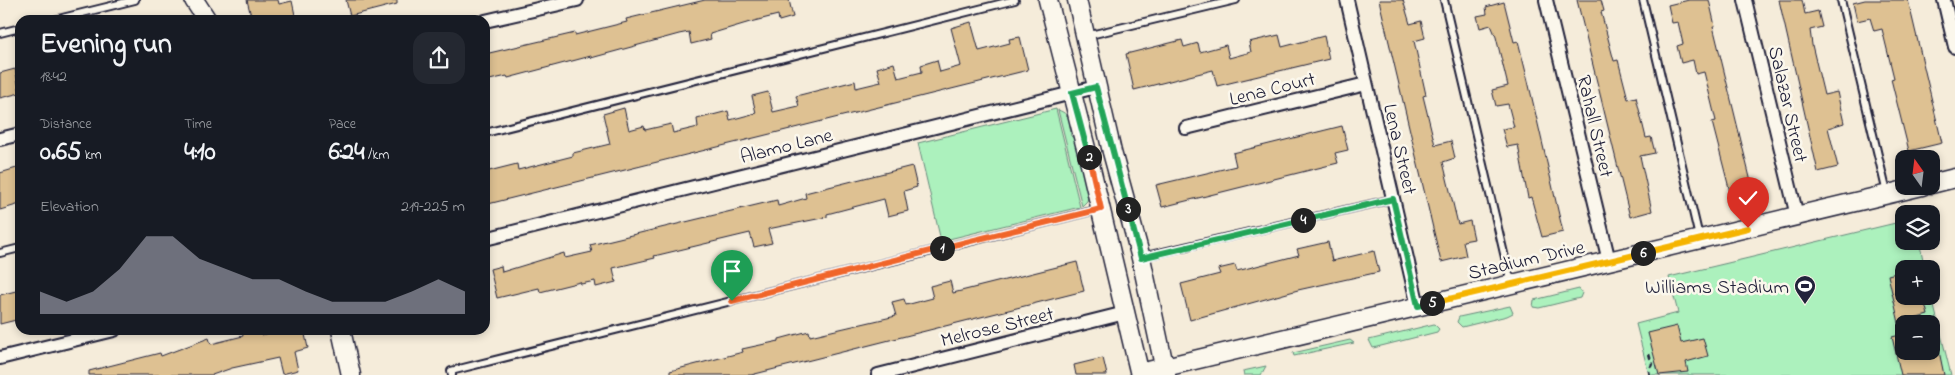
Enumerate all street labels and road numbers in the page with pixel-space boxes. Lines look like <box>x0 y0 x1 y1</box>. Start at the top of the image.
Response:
street label: Salazar Street <box>1759 44 1814 166</box>
street label: Lena Court <box>1227 66 1319 115</box>
street label: Rahall Street <box>1568 72 1619 181</box>
street label: Lena Street <box>1374 101 1423 198</box>
street label: Alamo Lane <box>737 122 836 173</box>
street label: Stadium Drive <box>1465 234 1588 289</box>
street label: Melrose Street <box>938 300 1057 356</box>

